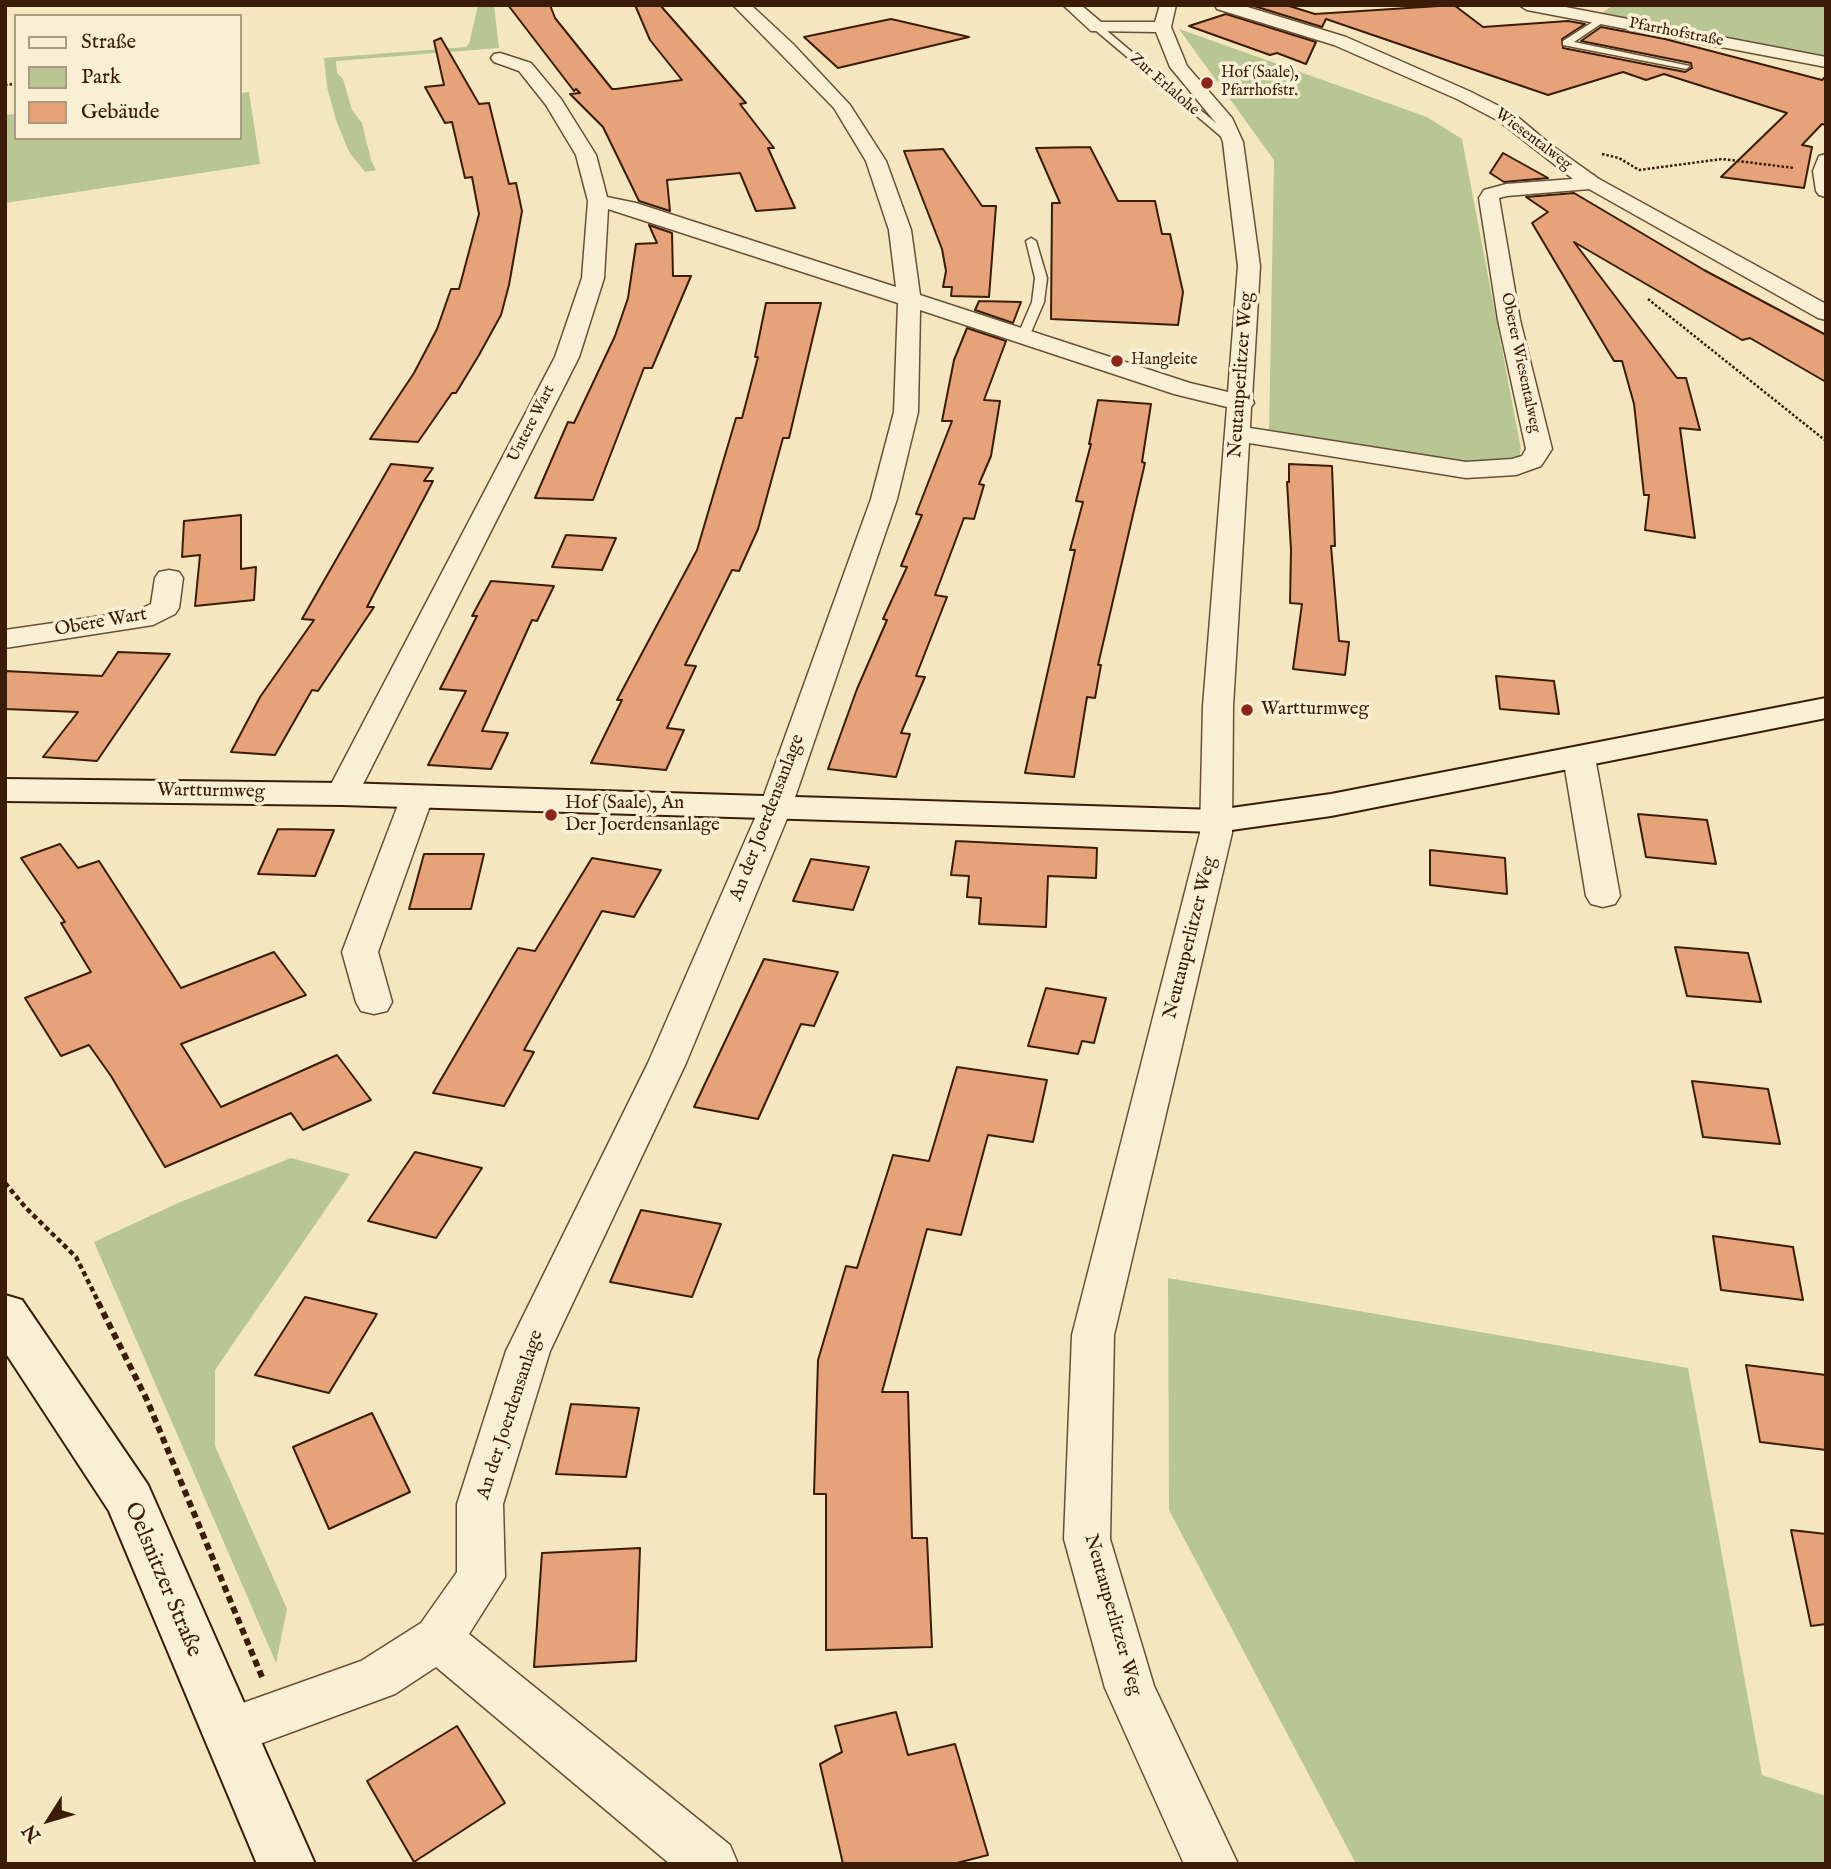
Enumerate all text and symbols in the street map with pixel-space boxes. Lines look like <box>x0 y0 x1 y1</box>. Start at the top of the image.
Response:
legend <box>14 14 242 140</box>
street label: Pfarrhofstraße <box>1627 14 1725 52</box>
text: Straße <box>81 29 136 56</box>
street label: Zur Erlalohe <box>1125 50 1203 120</box>
text: Park <box>81 64 121 91</box>
place label: Hof (Saale), Pfarrhofstr. <box>1221 64 1298 102</box>
marker: Hof (Saale), Pfarrhofstr. <box>1199 75 1215 91</box>
text: Gebäude <box>81 99 159 126</box>
street label: Wiesentalweg <box>1491 105 1575 175</box>
street label: Neutauperlitzer Weg <box>1225 291 1259 459</box>
street label: Oberer Wiesentalweg <box>1496 291 1544 435</box>
place label: Hangleite <box>1131 351 1198 371</box>
marker: Hangleite <box>1109 353 1125 369</box>
street label: Untere Wart <box>504 382 560 466</box>
street label: Obere Wart <box>53 604 149 642</box>
place label: Wartturmweg <box>1261 699 1369 721</box>
marker: Wartturmweg <box>1239 702 1255 718</box>
street label: An der Joerdensanlage <box>726 731 810 905</box>
street label: Wartturmweg <box>157 780 265 804</box>
place label: Hof (Saale), An Der Joerdensanlage <box>565 793 720 837</box>
marker: Hof (Saale), An Der Joerdensanlage <box>543 807 559 823</box>
street label: Neutauperlitzer Weg <box>1160 854 1222 1022</box>
street label: An der Joerdensanlage <box>473 1327 549 1503</box>
street label: Oelsnitzer Straße <box>117 1498 207 1662</box>
street label: Neutauperlitzer Weg <box>1078 1532 1146 1698</box>
north arrow <box>14 1785 84 1855</box>
text: N <box>18 1819 47 1846</box>

